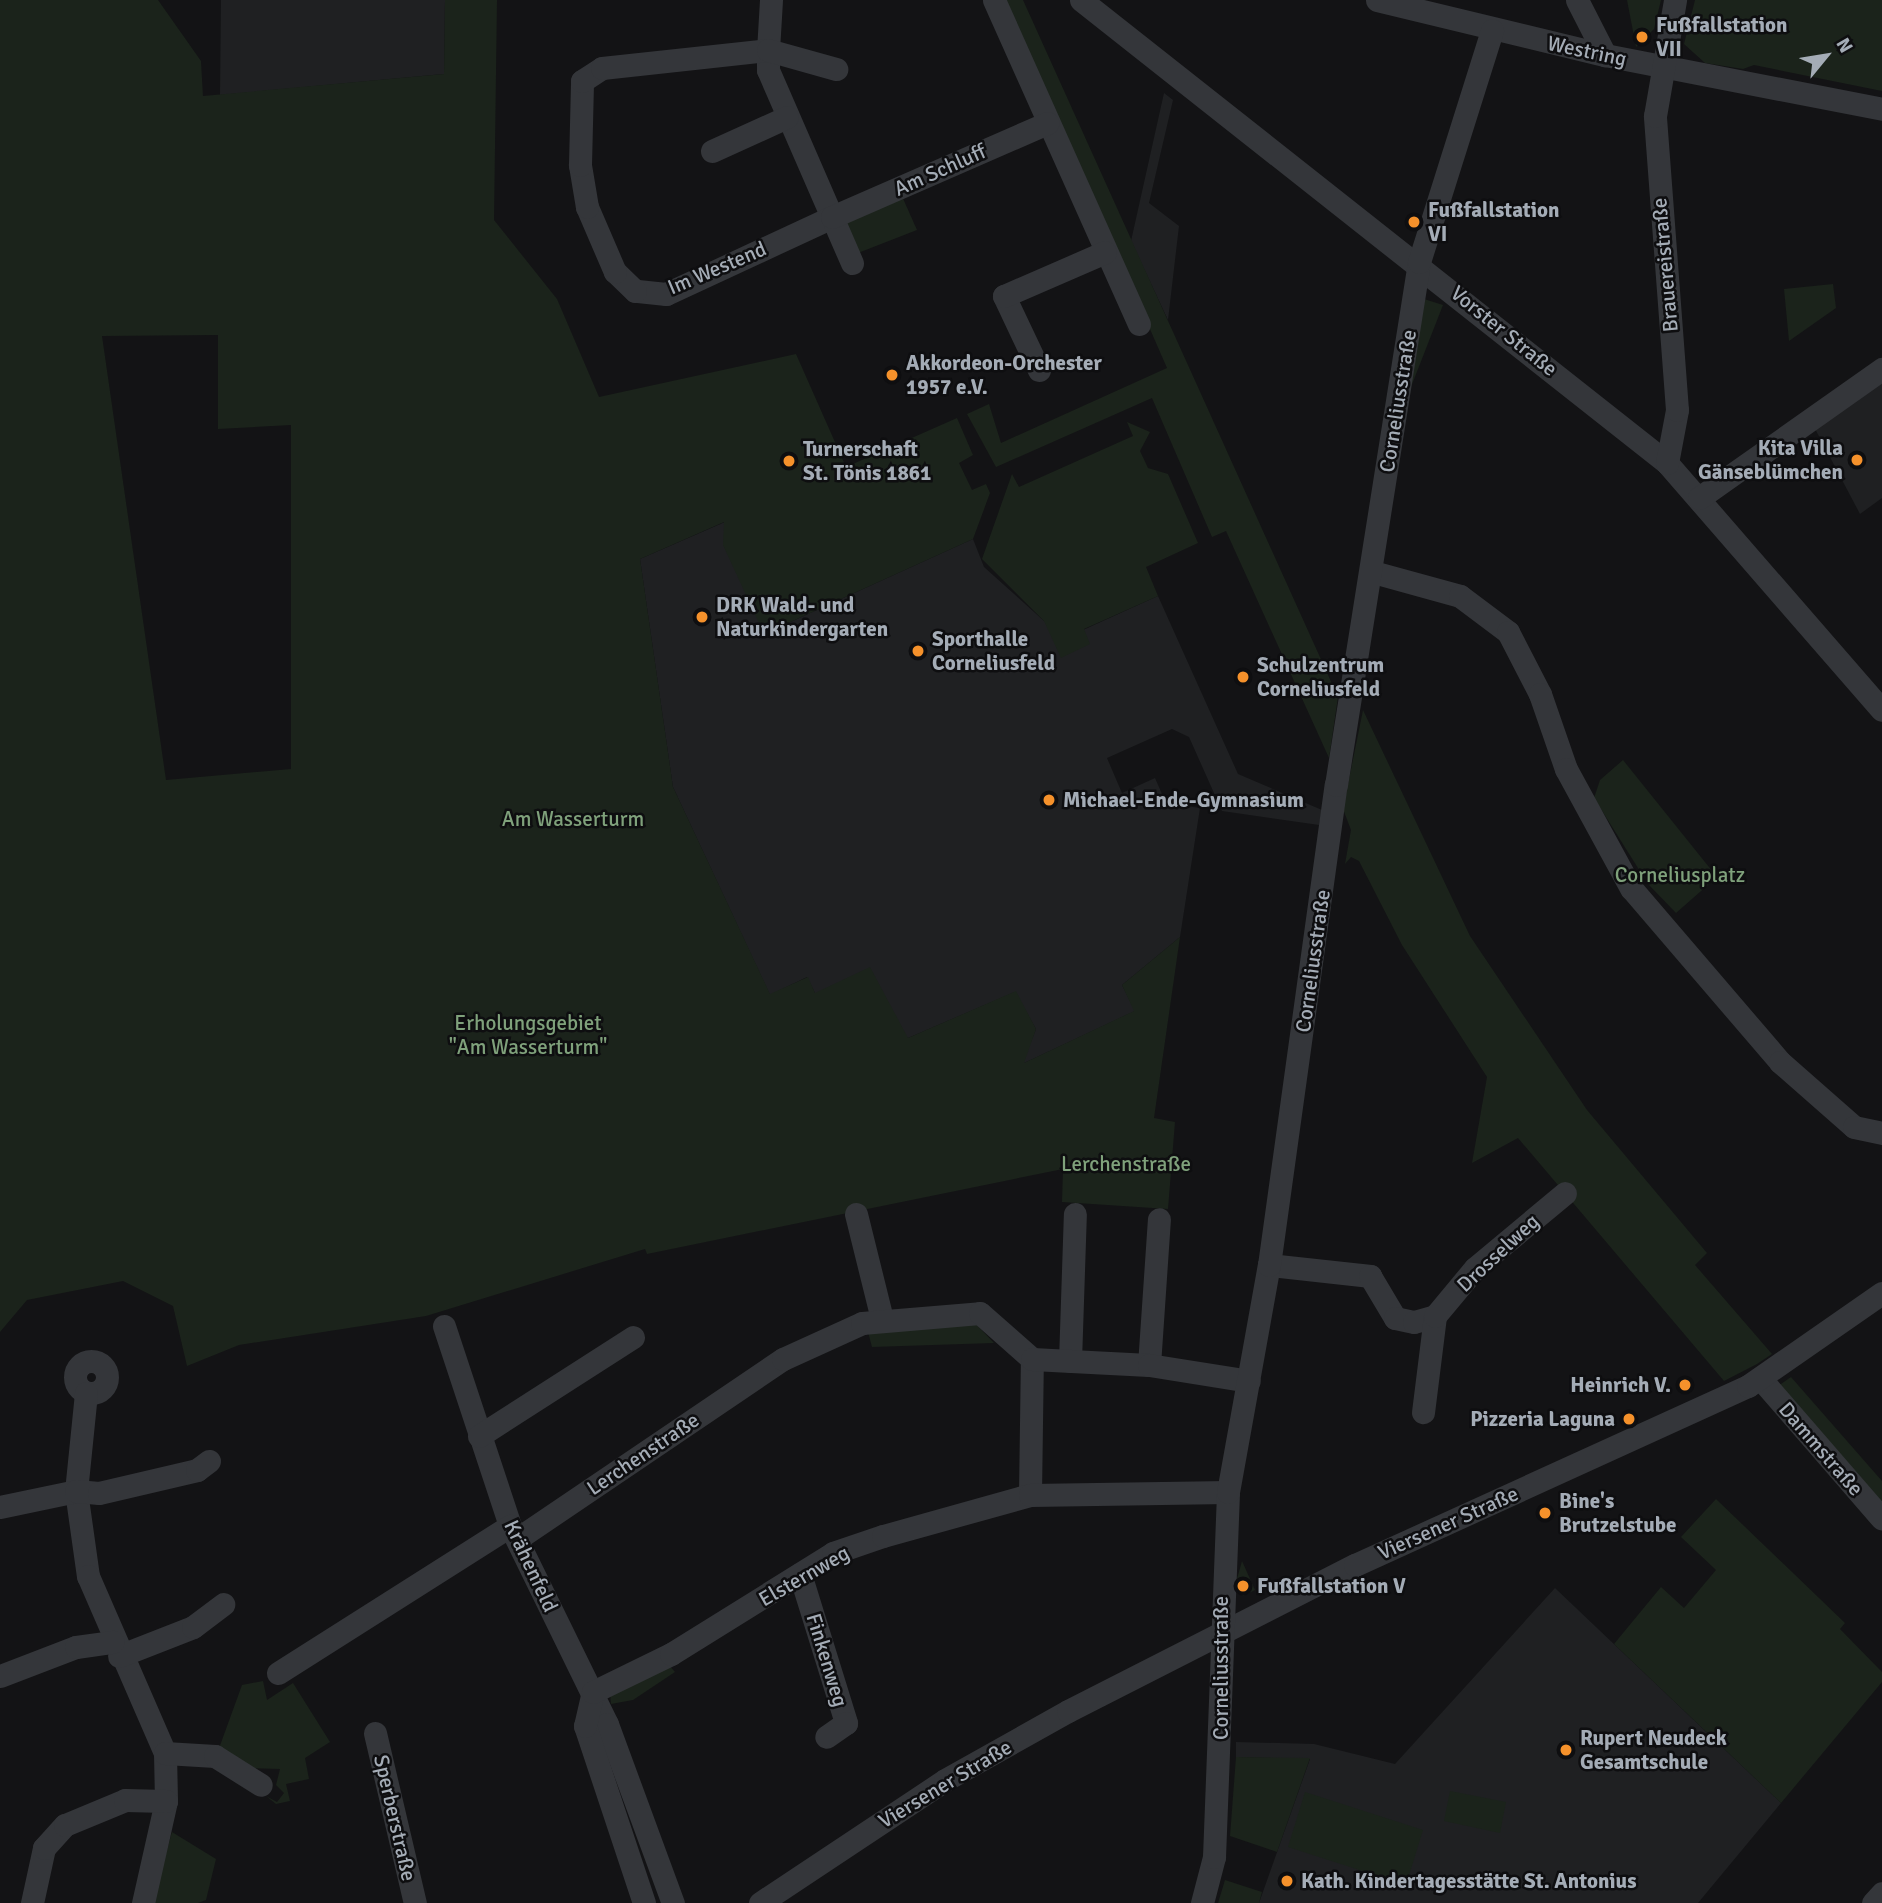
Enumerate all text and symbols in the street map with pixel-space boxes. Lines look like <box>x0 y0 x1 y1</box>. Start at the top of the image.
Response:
place label: Fußfallstation VII <box>1656 12 1787 62</box>
north arrow <box>1791 21 1861 91</box>
marker: Fußfallstation VII <box>1634 29 1650 45</box>
street label: Westring <box>1545 30 1629 72</box>
text: N <box>1830 34 1858 57</box>
street label: Am Schluff <box>890 139 990 201</box>
place label: Fußfallstation VI <box>1428 197 1559 247</box>
street label: Brauereistraße <box>1647 197 1683 333</box>
marker: Fußfallstation VI <box>1406 214 1422 230</box>
street label: Im Westend <box>664 236 770 300</box>
street label: Vorster Straße <box>1446 280 1562 382</box>
street label: Corneliusstraße <box>1374 328 1422 474</box>
place label: Akkordeon-Orchester 1957 e.V. <box>906 350 1102 400</box>
marker: Akkordeon-Orchester 1957 e.V. <box>884 367 900 383</box>
place label: Kita Villa Gänseblümchen <box>1698 435 1843 485</box>
place label: Turnerschaft St. Tönis 1861 <box>803 436 931 486</box>
marker: Kita Villa Gänseblümchen <box>1849 452 1865 468</box>
marker: Turnerschaft St. Tönis 1861 <box>781 453 797 469</box>
place label: DRK Wald- und Naturkindergarten <box>716 592 888 642</box>
marker: DRK Wald- und Naturkindergarten <box>694 609 710 625</box>
place label: Sporthalle Corneliusfeld <box>932 626 1055 676</box>
marker: Sporthalle Corneliusfeld <box>910 643 926 659</box>
place label: Schulzentrum Corneliusfeld <box>1257 652 1384 702</box>
marker: Schulzentrum Corneliusfeld <box>1235 669 1251 685</box>
place label: Michael-Ende-Gymnasium <box>1063 787 1304 813</box>
marker: Michael-Ende-Gymnasium <box>1041 792 1057 808</box>
park label: Am Wasserturm <box>502 806 644 832</box>
park label: Corneliusplatz <box>1615 862 1745 888</box>
street label: Corneliusstraße <box>1291 888 1335 1034</box>
park label: Erholungsgebiet "Am Wasserturm" <box>449 1010 607 1060</box>
park label: Lerchenstraße <box>1061 1151 1191 1177</box>
street label: Drosselweg <box>1452 1209 1544 1297</box>
place label: Heinrich V. <box>1570 1372 1671 1398</box>
marker: Heinrich V. <box>1677 1377 1693 1393</box>
street label: Dammstraße <box>1773 1397 1869 1501</box>
place label: Pizzeria Laguna <box>1470 1406 1615 1432</box>
street label: Lerchenstraße <box>582 1407 704 1501</box>
marker: Pizzeria Laguna <box>1621 1411 1637 1427</box>
street label: Viersener Straße <box>1374 1481 1522 1565</box>
place label: Bine's Brutzelstube <box>1559 1488 1676 1538</box>
marker: Bine's Brutzelstube <box>1537 1505 1553 1521</box>
street label: Krähenfeld <box>499 1516 563 1616</box>
street label: Elsternweg <box>754 1540 854 1612</box>
place label: Fußfallstation V <box>1257 1573 1406 1599</box>
marker: Fußfallstation V <box>1235 1578 1251 1594</box>
street label: Corneliusstraße <box>1208 1596 1234 1740</box>
street label: Finkenweg <box>801 1610 853 1710</box>
place label: Rupert Neudeck Gesamtschule <box>1580 1725 1727 1775</box>
street label: Viersener Straße <box>874 1734 1016 1834</box>
marker: Rupert Neudeck Gesamtschule <box>1558 1742 1574 1758</box>
street label: Sperberstraße <box>368 1752 422 1884</box>
place label: Kath. Kindertagesstätte St. Antonius <box>1301 1868 1636 1894</box>
marker: Kath. Kindertagesstätte St. Antonius <box>1279 1873 1295 1889</box>

